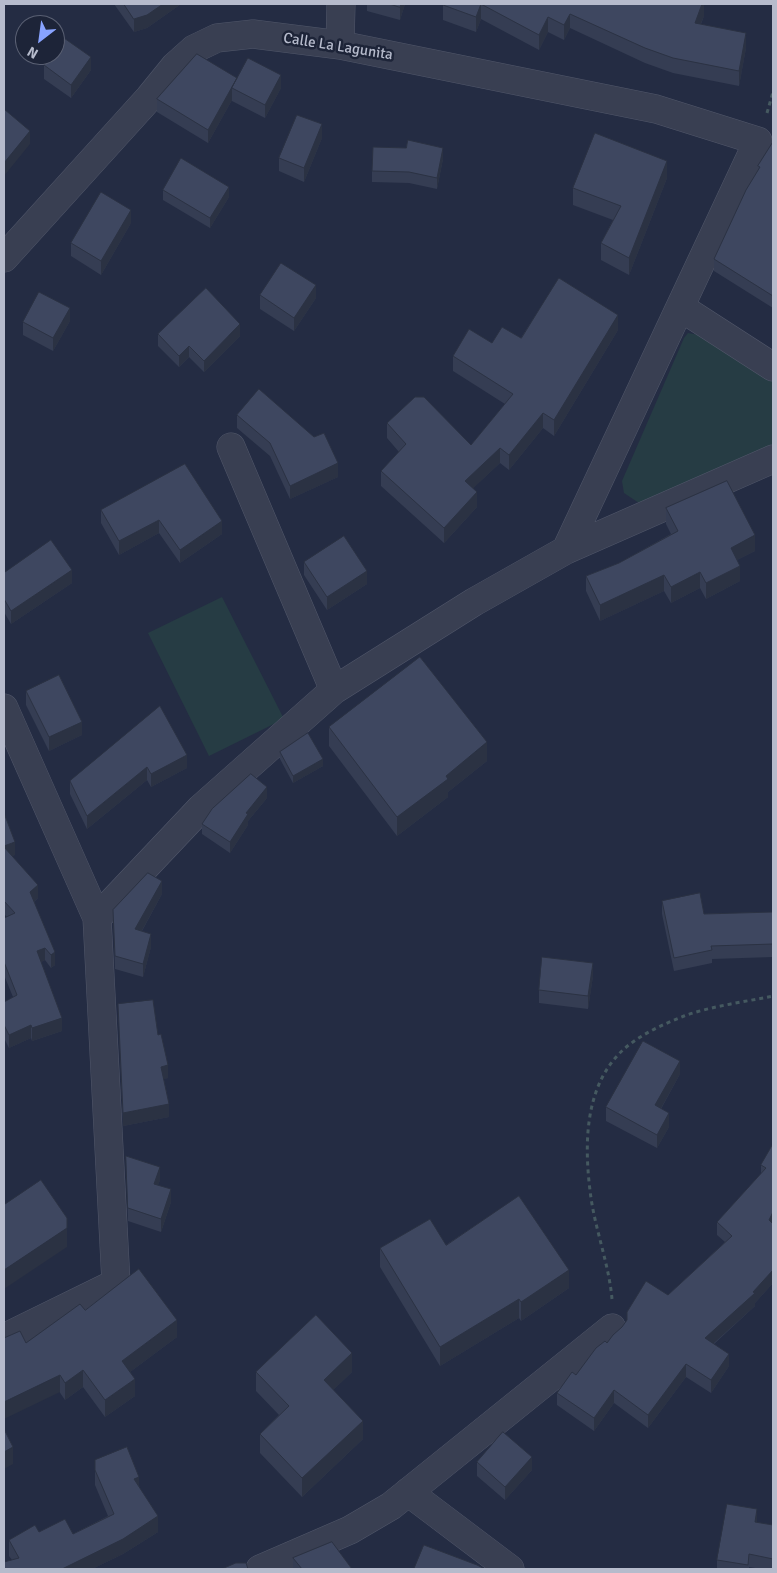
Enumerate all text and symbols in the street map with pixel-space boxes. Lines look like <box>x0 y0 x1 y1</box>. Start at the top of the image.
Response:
north arrow <box>15 15 65 65</box>
street label: Calle La Lagunita <box>282 29 394 65</box>
text: N <box>24 43 41 62</box>

